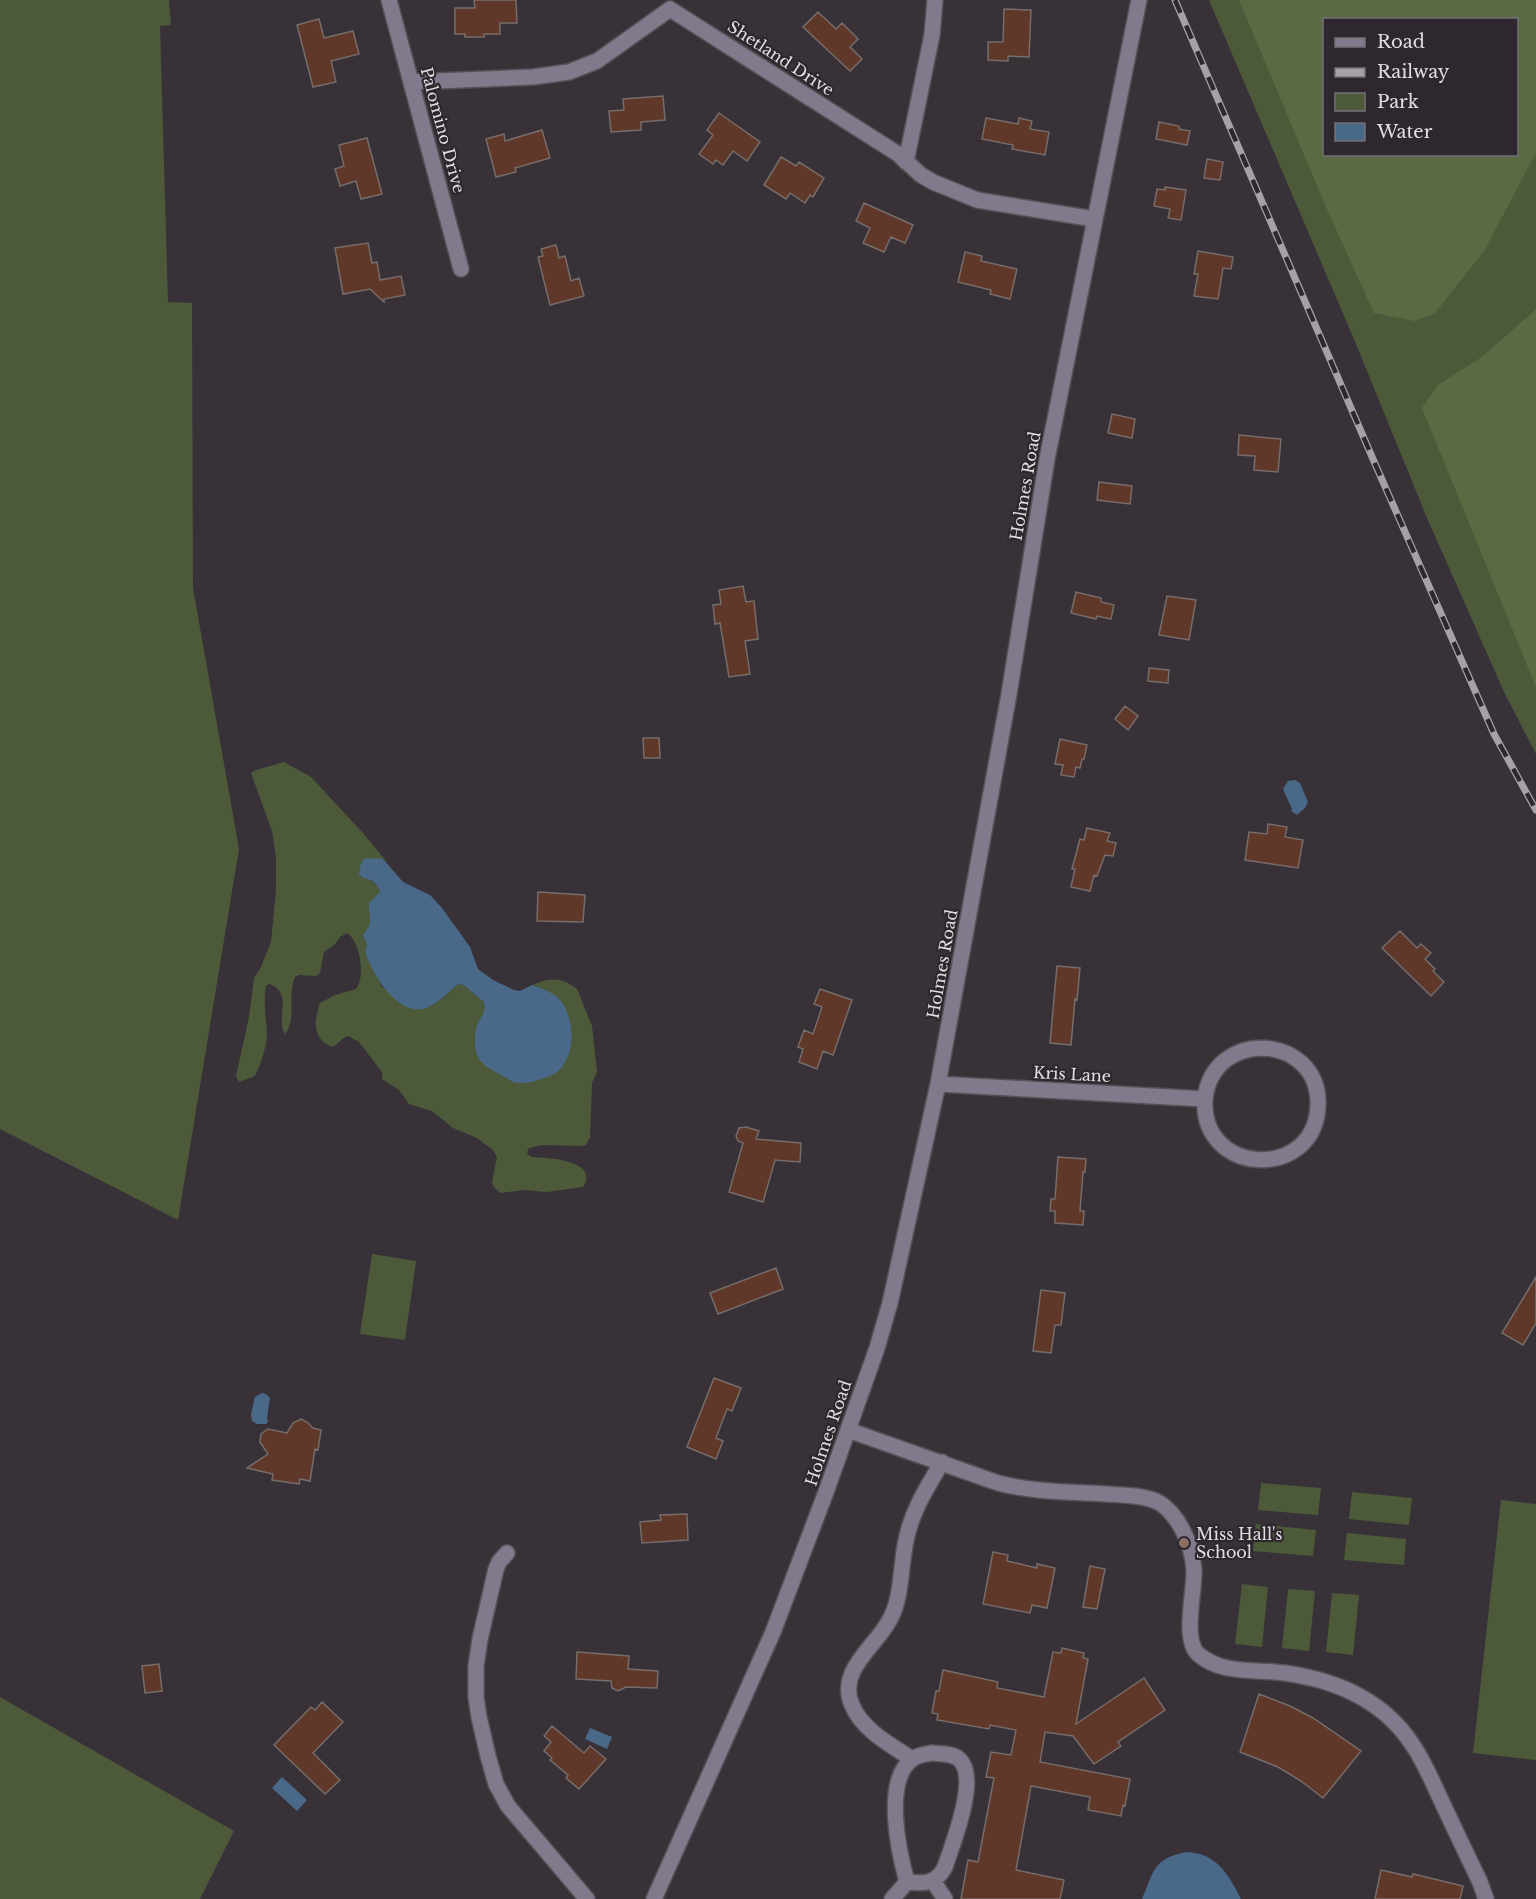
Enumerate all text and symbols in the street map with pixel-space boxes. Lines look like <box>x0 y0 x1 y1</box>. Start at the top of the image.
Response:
street label: Shetland Drive <box>724 16 838 100</box>
legend <box>1323 18 1518 156</box>
text: Road <box>1377 31 1425 53</box>
text: Railway <box>1377 61 1450 83</box>
street label: Palomino Drive <box>417 65 469 195</box>
text: Park <box>1377 91 1419 113</box>
text: Water <box>1376 121 1433 143</box>
street label: Holmes Road <box>1006 430 1045 542</box>
street label: Holmes Road <box>923 908 962 1020</box>
street label: Kris Lane <box>1032 1062 1112 1086</box>
street label: Holmes Road <box>801 1377 856 1489</box>
place label: Miss Hall's School <box>1196 1524 1283 1562</box>
marker: Miss Hall's School <box>1177 1536 1191 1550</box>

